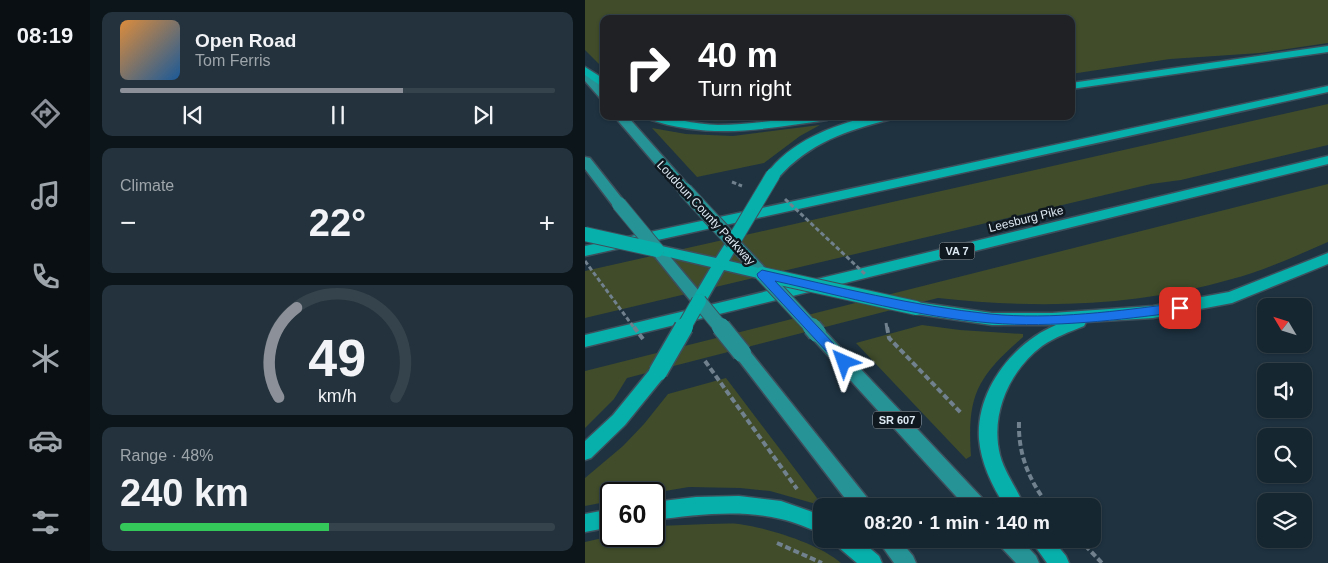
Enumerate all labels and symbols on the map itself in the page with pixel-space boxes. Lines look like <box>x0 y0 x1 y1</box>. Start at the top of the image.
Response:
street label: Loudoun County Parkway <box>654 158 758 268</box>
street label: Leesburg Pike <box>987 203 1065 235</box>
road number: VA 7 <box>939 242 975 260</box>
pin <box>1159 287 1201 329</box>
north arrow <box>1257 298 1313 352</box>
position arrow <box>817 335 869 387</box>
road number: SR 607 <box>873 412 921 428</box>
speed limit sign: 60 <box>600 482 665 547</box>

